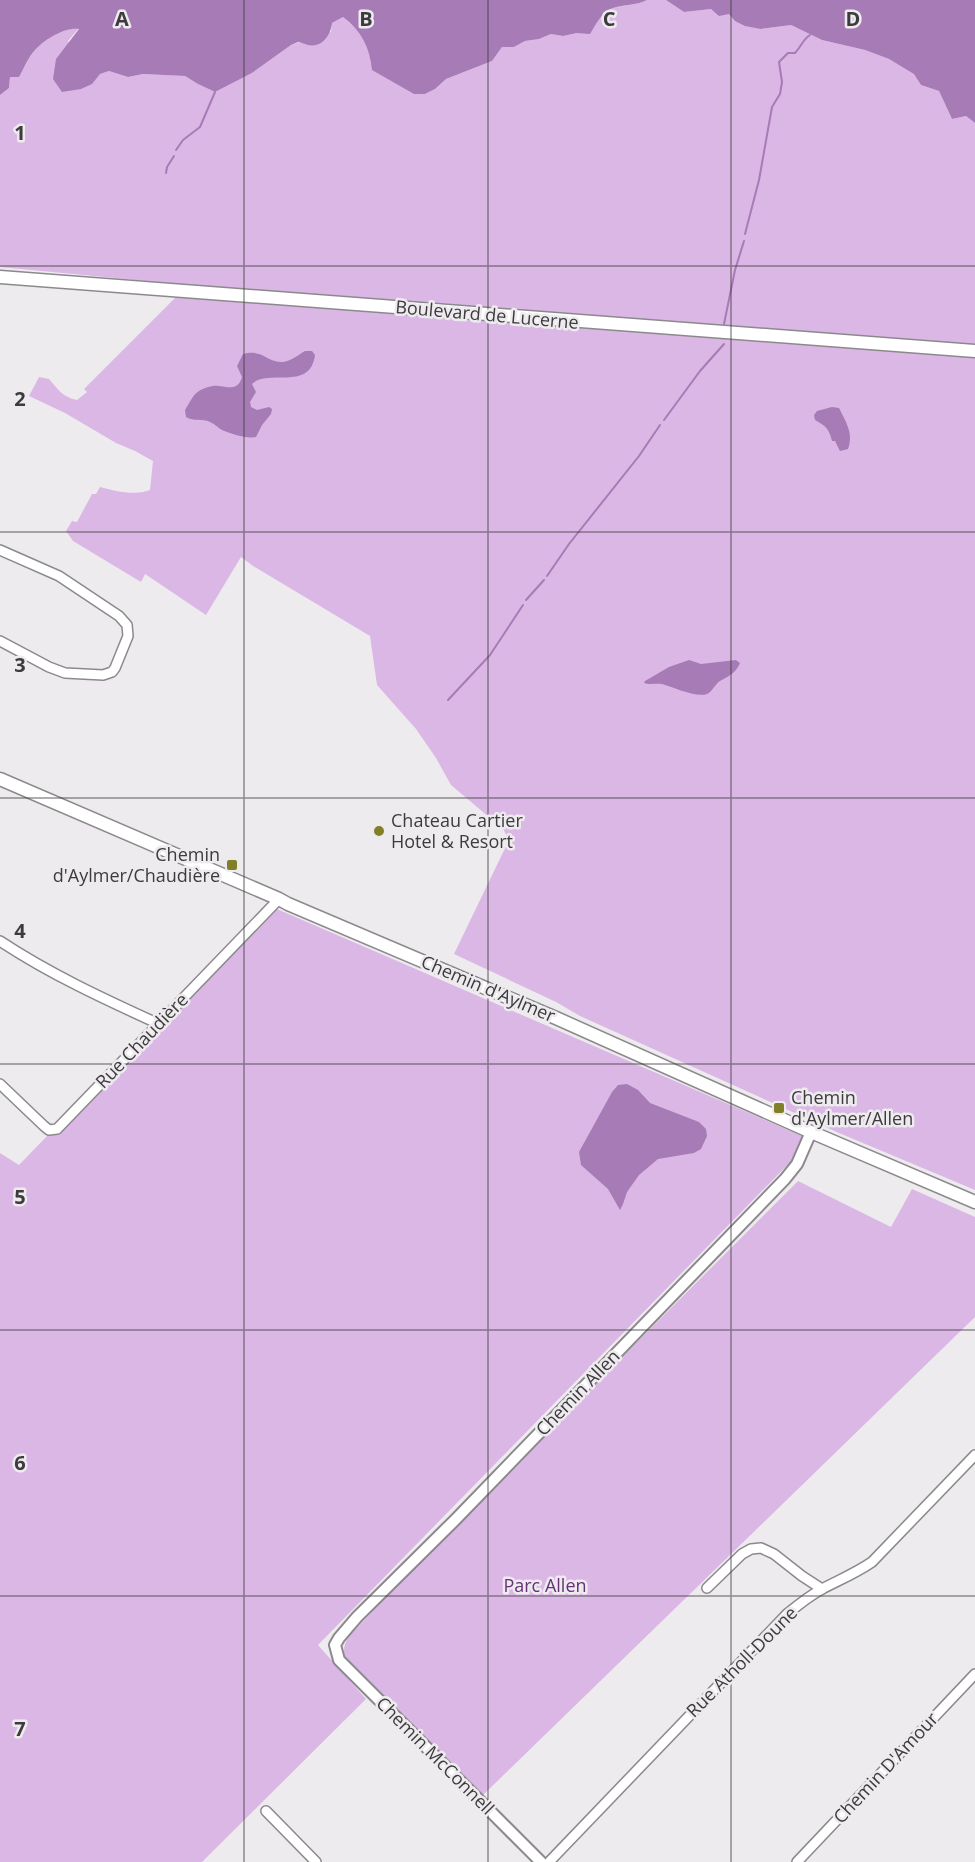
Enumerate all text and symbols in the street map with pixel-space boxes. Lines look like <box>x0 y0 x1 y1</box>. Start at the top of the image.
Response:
text: A <box>115 5 129 32</box>
text: B <box>359 5 373 32</box>
text: C <box>603 5 616 32</box>
text: D <box>846 5 860 32</box>
text: 1 <box>14 119 26 146</box>
street label: Boulevard de Lucerne <box>395 294 580 334</box>
text: 2 <box>14 385 26 412</box>
text: 3 <box>14 651 26 678</box>
place label: Chateau Cartier Hotel & Resort <box>391 808 523 853</box>
marker: Chateau Cartier Hotel & Resort <box>372 824 386 838</box>
place label: Chemin d'Aylmer/Chaudière <box>53 842 220 887</box>
marker: Chemin d'Aylmer/Chaudière <box>225 858 239 872</box>
text: 4 <box>14 917 26 944</box>
street label: Chemin d'Aylmer <box>418 949 560 1027</box>
street label: Rue Chaudière <box>90 988 193 1093</box>
place label: Chemin d'Aylmer/Allen <box>791 1085 913 1130</box>
marker: Chemin d'Aylmer/Allen <box>772 1101 786 1115</box>
text: 5 <box>14 1183 26 1210</box>
street label: Chemin Allen <box>530 1344 624 1441</box>
text: 6 <box>14 1449 26 1476</box>
park label: Parc Allen <box>503 1573 587 1597</box>
street label: Rue Atholl-Doune <box>681 1601 802 1722</box>
street label: Chemin McConnell <box>371 1691 500 1820</box>
street label: Chemin D'Amour <box>827 1706 943 1828</box>
text: 7 <box>14 1715 26 1742</box>

